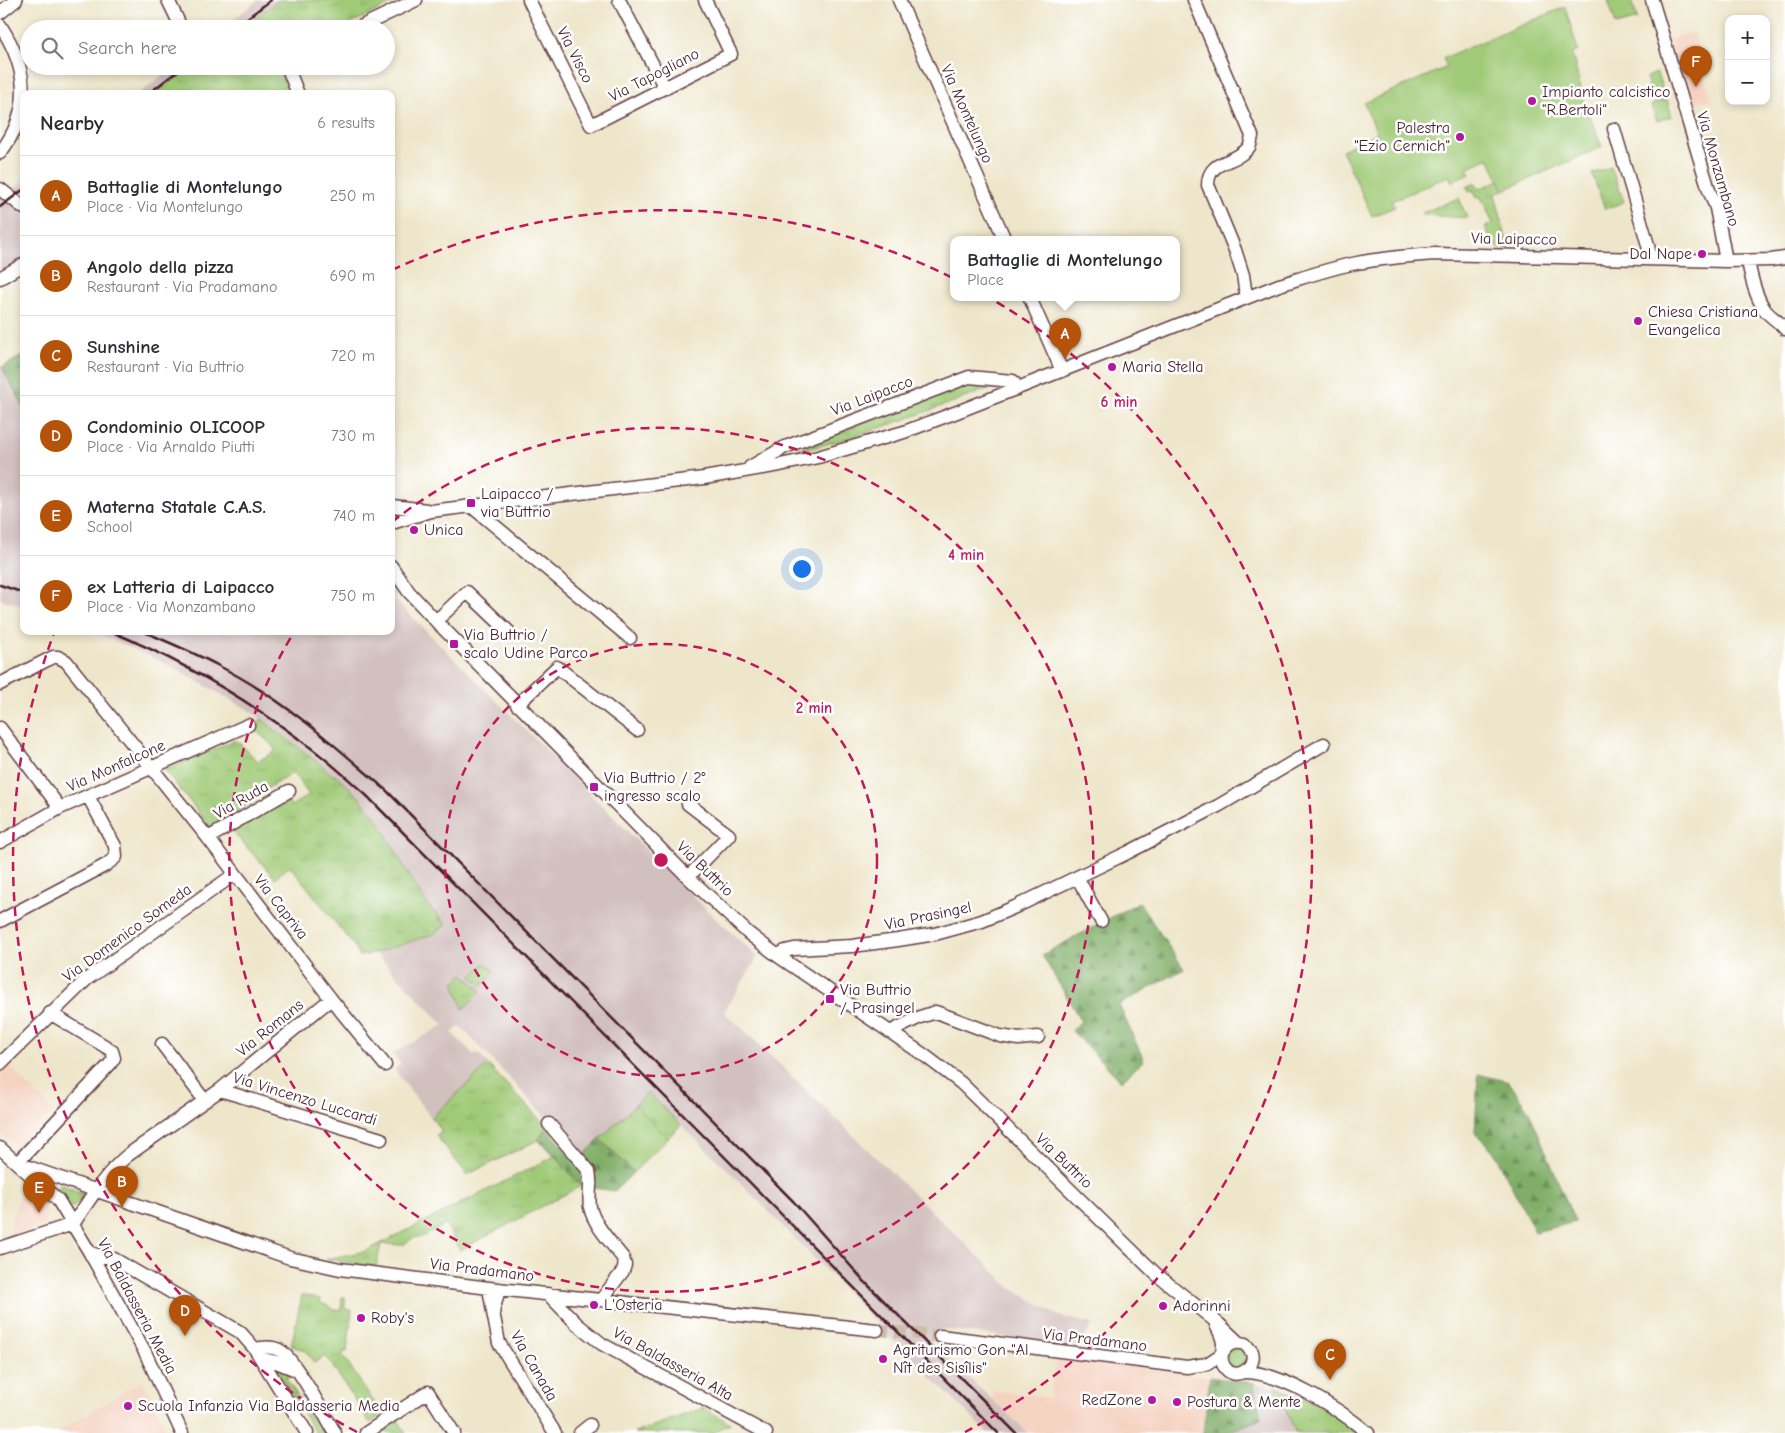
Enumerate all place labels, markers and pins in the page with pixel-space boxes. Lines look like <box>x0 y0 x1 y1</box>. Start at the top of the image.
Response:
pin: F <box>1680 46 1712 87</box>
place label: Impianto calcistico "R.Bertoli" <box>1542 83 1671 119</box>
marker: Impianto calcistico "R.Bertoli" <box>1526 95 1538 107</box>
place label: Palestra "Ezio Cernich" <box>1354 119 1450 155</box>
marker: Palestra "Ezio Cernich" <box>1454 131 1466 143</box>
place label: Dal Nape <box>1630 245 1692 263</box>
marker: Dal Nape <box>1696 248 1708 260</box>
place label: Chiesa Cristiana Evangelica <box>1648 303 1758 339</box>
marker: Chiesa Cristiana Evangelica <box>1632 315 1644 327</box>
pin: A <box>1049 318 1081 359</box>
place label: Maria Stella <box>1122 358 1203 376</box>
marker: Maria Stella <box>1106 361 1118 373</box>
place label: Laipacco / via Buttrio <box>480 485 554 521</box>
marker: Laipacco / via Buttrio <box>465 497 477 509</box>
place label: Unica <box>424 521 464 539</box>
marker: Unica <box>408 524 420 536</box>
place label: Via Buttrio / scalo Udine Parco <box>464 626 588 662</box>
marker: Via Buttrio / scalo Udine Parco <box>448 638 460 650</box>
place label: Via Buttrio / 2° ingresso scalo <box>604 769 706 805</box>
marker: Via Buttrio / 2° ingresso scalo <box>588 781 600 793</box>
centre of rings <box>652 851 670 869</box>
place label: Via Buttrio / Prasingel <box>840 981 915 1017</box>
marker: Via Buttrio / Prasingel <box>824 993 836 1005</box>
pin: B <box>106 1166 138 1207</box>
pin: E <box>23 1172 55 1213</box>
pin: D <box>169 1295 201 1336</box>
place label: L'Osteria <box>604 1296 662 1314</box>
place label: Adorinni <box>1173 1297 1231 1315</box>
marker: L'Osteria <box>588 1299 600 1311</box>
marker: Adorinni <box>1157 1300 1169 1312</box>
place label: Roby's <box>371 1309 415 1327</box>
marker: Roby's <box>355 1312 367 1324</box>
pin: C <box>1314 1339 1346 1380</box>
place label: Agriturismo Gon "Al Nît des Sisîlis" <box>893 1341 1029 1377</box>
marker: Agriturismo Gon "Al Nît des Sisîlis" <box>877 1353 889 1365</box>
place label: RedZone <box>1082 1391 1142 1409</box>
place label: Postura & Mente <box>1187 1393 1301 1411</box>
marker: RedZone <box>1146 1394 1158 1406</box>
marker: Postura & Mente <box>1171 1396 1183 1408</box>
place label: Scuola Infanzia Via Baldasseria Media <box>138 1397 400 1415</box>
marker: Scuola Infanzia Via Baldasseria Media <box>122 1400 134 1412</box>

